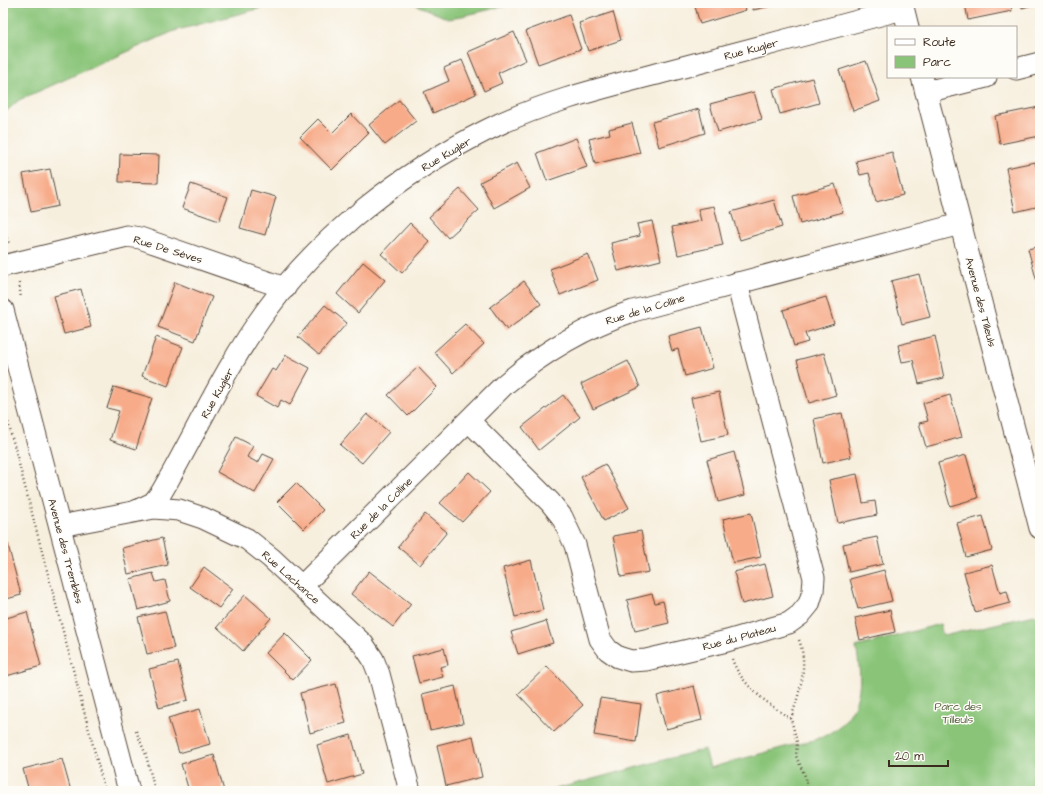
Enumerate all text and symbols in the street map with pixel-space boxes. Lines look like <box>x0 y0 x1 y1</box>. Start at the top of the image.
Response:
legend <box>887 26 1017 78</box>
text: Route <box>923 34 956 51</box>
street label: Rue Kugler <box>722 35 780 65</box>
text: Parc <box>923 54 951 71</box>
street label: Rue Kugler <box>419 134 474 176</box>
street label: Rue De Sèves <box>131 232 205 267</box>
street label: Avenue des Tilleuls <box>961 256 1000 349</box>
street label: Rue de la Colline <box>604 290 687 329</box>
street label: Rue Kugler <box>197 365 238 422</box>
street label: Rue de la Colline <box>347 474 416 543</box>
street label: Avenue des Trembles <box>44 497 87 606</box>
street label: Rue Lachance <box>258 547 323 608</box>
street label: Rue du Plateau <box>701 620 778 654</box>
park label: Parc des Tilleuls <box>934 699 982 727</box>
scale bar <box>889 742 948 768</box>
text: 20 m <box>895 748 924 765</box>

